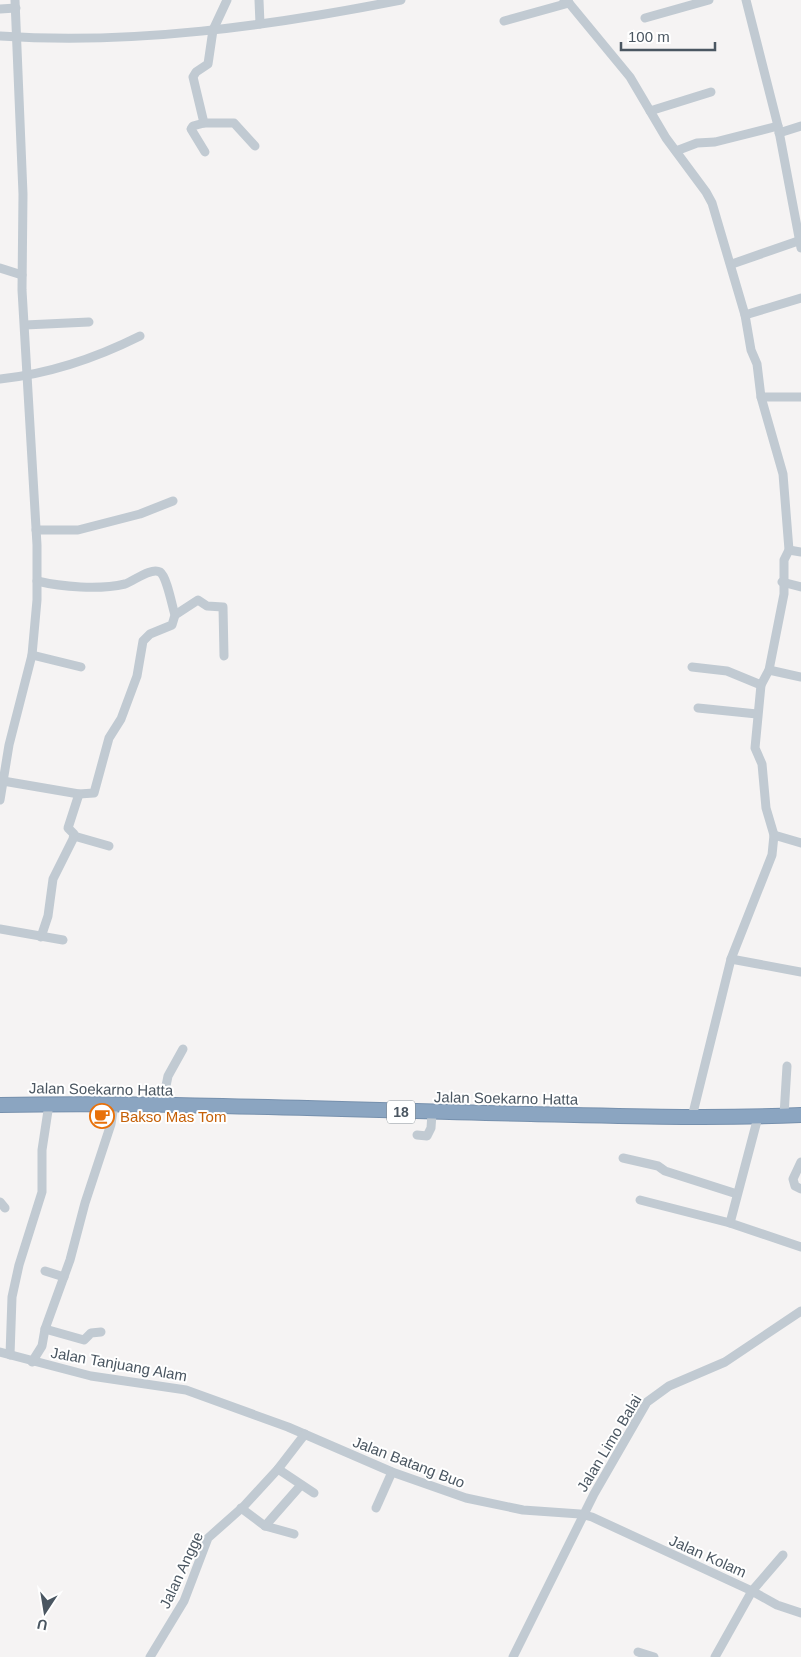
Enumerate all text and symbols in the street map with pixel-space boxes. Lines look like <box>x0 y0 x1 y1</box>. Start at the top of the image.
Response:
scale bar <box>621 20 715 52</box>
text: 100 m <box>628 28 670 45</box>
street label: Jalan Soekarno Hatta <box>29 1079 174 1099</box>
street label: Jalan Soekarno Hatta <box>434 1088 579 1108</box>
road number: 18 <box>387 1100 415 1124</box>
cafe icon: Bakso Mas Tom <box>89 1103 115 1129</box>
place label: Bakso Mas Tom <box>120 1108 226 1125</box>
street label: Jalan Tanjuang Alam <box>49 1344 189 1384</box>
street label: Jalan Limo Balai <box>573 1391 645 1495</box>
street label: Jalan Batang Buo <box>351 1433 467 1491</box>
street label: Jalan Angge <box>156 1529 206 1611</box>
street label: Jalan Kolam <box>667 1531 749 1581</box>
north arrow <box>20 1587 70 1637</box>
text: U <box>36 1616 49 1634</box>

